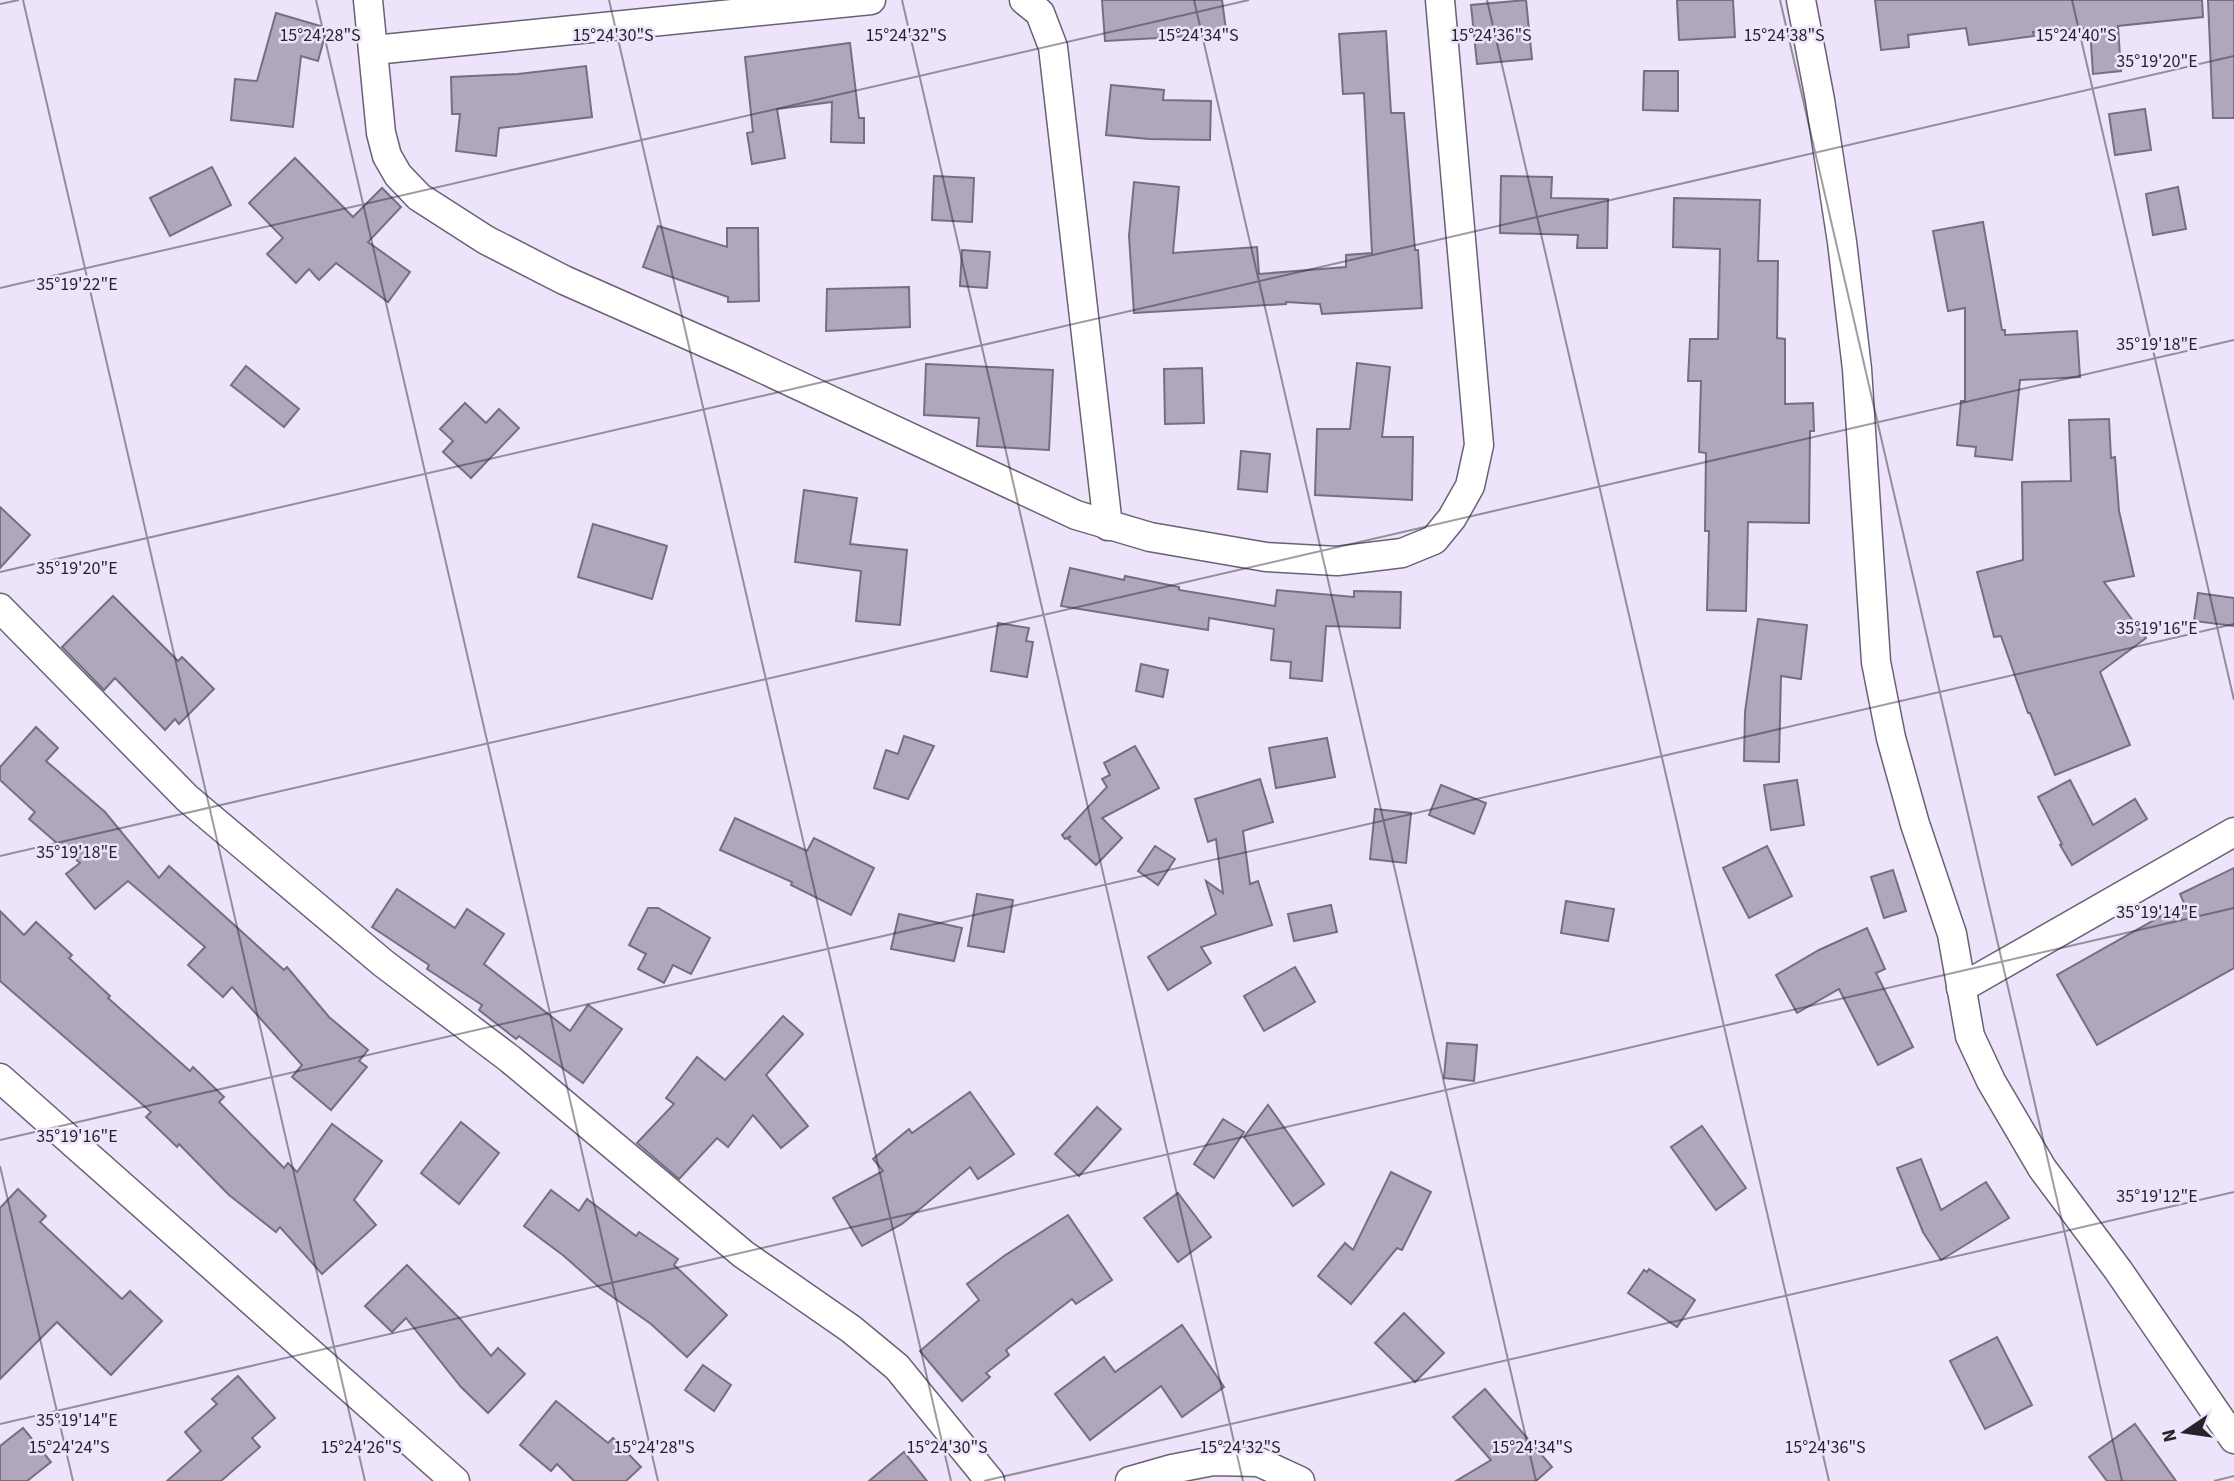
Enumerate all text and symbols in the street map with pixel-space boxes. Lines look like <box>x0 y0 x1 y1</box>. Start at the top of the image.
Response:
text: 15°24'28"S <box>279 23 361 48</box>
text: 15°24'30"S <box>572 23 654 48</box>
text: 15°24'32"S <box>865 23 947 48</box>
text: 15°24'34"S <box>1157 23 1239 48</box>
text: 15°24'36"S <box>1450 23 1532 48</box>
text: 15°24'38"S <box>1743 23 1825 48</box>
text: 15°24'40"S <box>2035 23 2117 48</box>
text: 35°19'20"E <box>2116 49 2198 74</box>
text: 35°19'22"E <box>36 272 118 297</box>
text: 35°19'18"E <box>2116 332 2198 357</box>
text: 35°19'20"E <box>36 556 118 581</box>
text: 35°19'16"E <box>2116 616 2198 641</box>
text: 35°19'18"E <box>36 840 118 865</box>
text: 35°19'14"E <box>2116 900 2198 925</box>
text: 35°19'16"E <box>36 1124 118 1149</box>
text: 35°19'12"E <box>2116 1184 2198 1209</box>
north arrow <box>2150 1397 2220 1467</box>
text: 35°19'14"E <box>36 1408 118 1433</box>
text: N <box>2155 1426 2184 1445</box>
text: 15°24'24"S <box>28 1435 110 1460</box>
text: 15°24'26"S <box>320 1435 402 1460</box>
text: 15°24'28"S <box>613 1435 695 1460</box>
text: 15°24'30"S <box>906 1435 988 1460</box>
text: 15°24'32"S <box>1199 1435 1281 1460</box>
text: 15°24'34"S <box>1491 1435 1573 1460</box>
text: 15°24'36"S <box>1784 1435 1866 1460</box>

